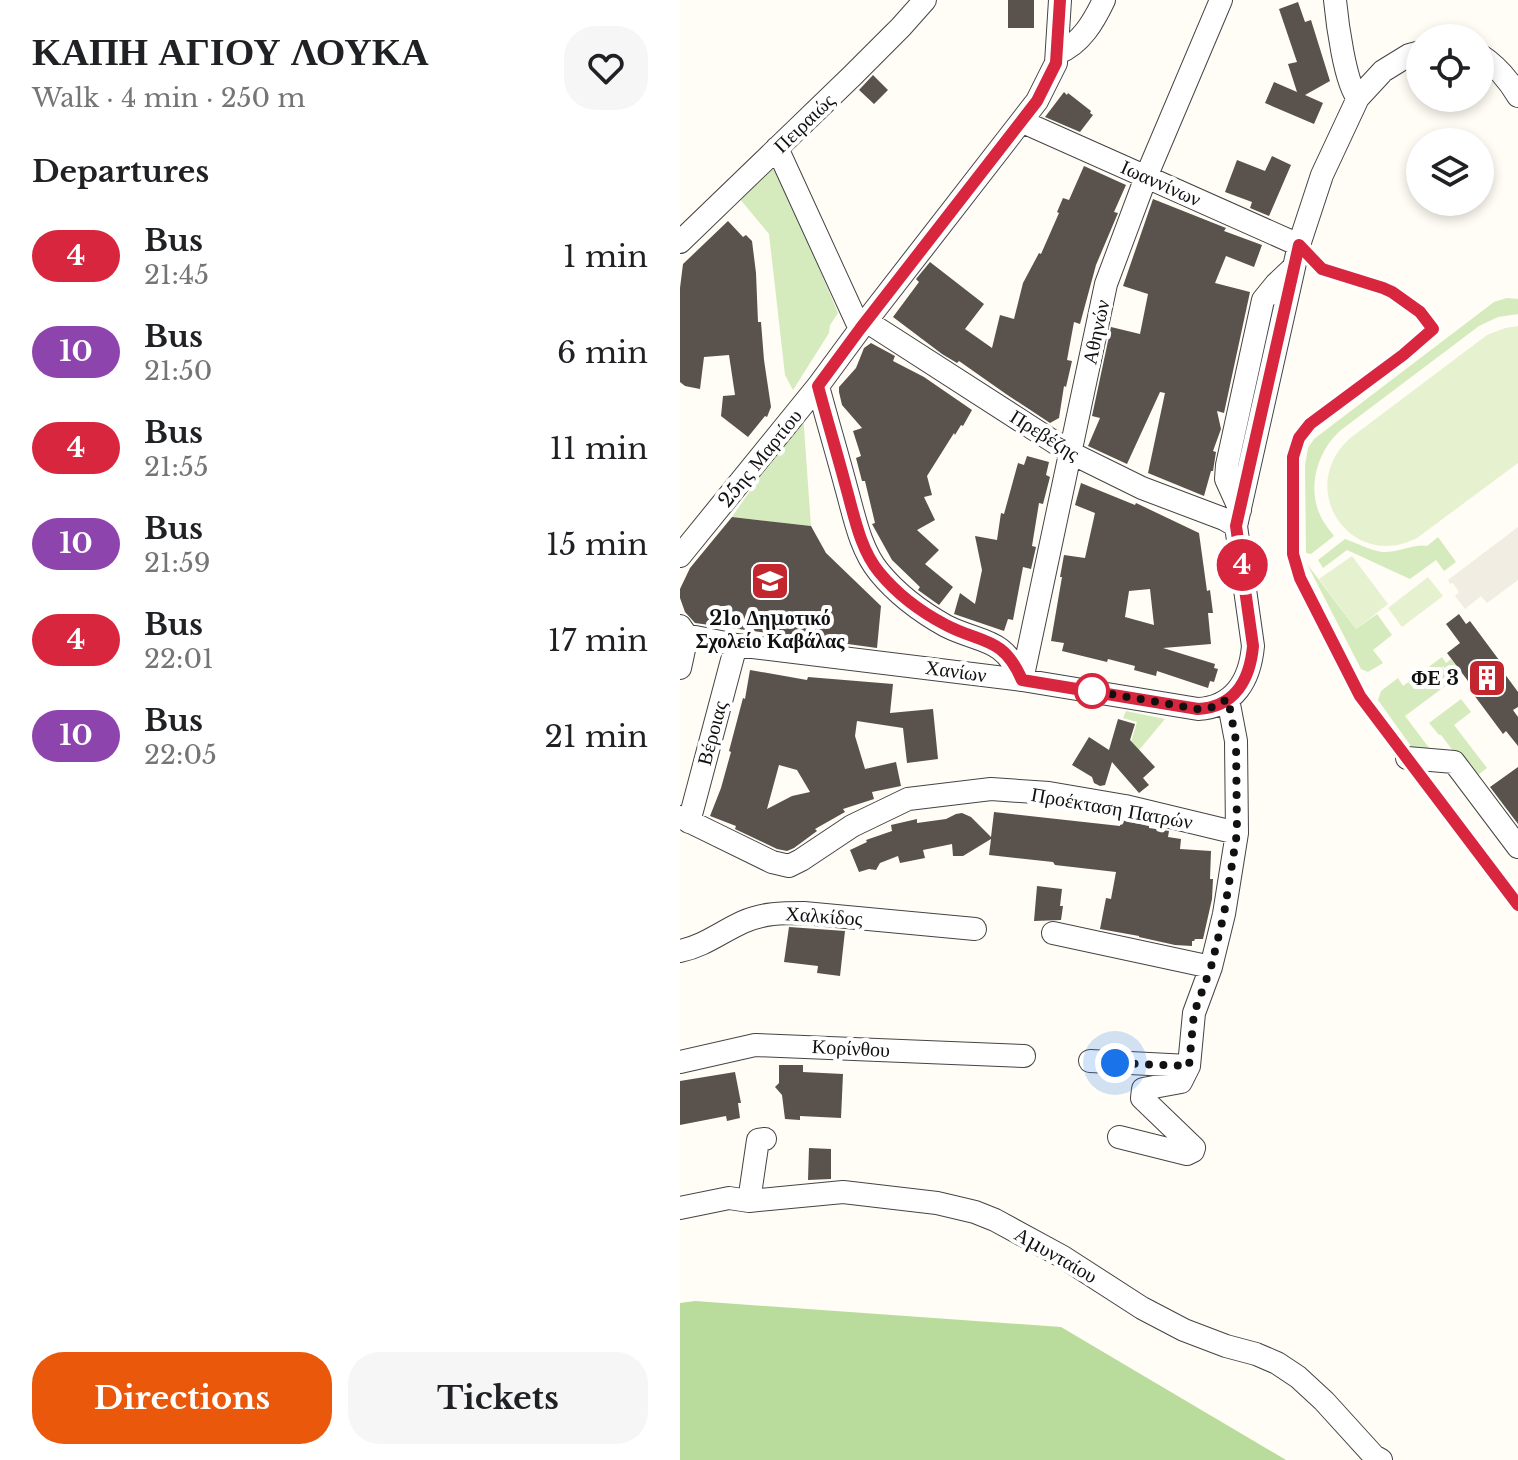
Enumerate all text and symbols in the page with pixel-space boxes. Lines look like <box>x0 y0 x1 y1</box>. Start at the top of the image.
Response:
map controls <box>1406 24 1494 216</box>
button: locate <box>1406 24 1494 112</box>
button: heart <box>564 26 648 110</box>
text: ΚΑΠΗ ΑΓΙΟΥ ΛΟΥΚΑ <box>32 28 429 75</box>
text: Walk · 4 min · 250 m <box>32 82 306 114</box>
street label: Πειραιώς <box>769 88 839 158</box>
button: layers <box>1406 128 1494 216</box>
text: Departures <box>32 153 209 190</box>
street label: Ιωαννίνων <box>1117 155 1205 211</box>
text: Bus <box>144 222 203 259</box>
text: 4 <box>67 238 85 273</box>
text: 1 min <box>563 238 648 275</box>
text: 21:45 <box>144 259 209 291</box>
street label: Αθηνών <box>1077 297 1115 367</box>
text: Bus <box>144 318 203 355</box>
text: 10 <box>59 334 93 369</box>
text: 6 min <box>557 334 648 371</box>
text: 21:50 <box>144 355 212 387</box>
street label: 25ης Μαρτίου <box>713 404 807 512</box>
street label: Πρεβέζης <box>1006 404 1084 466</box>
text: Bus <box>144 414 203 451</box>
text: 4 <box>67 430 85 465</box>
text: 11 min <box>550 430 648 467</box>
text: 21:55 <box>144 451 209 483</box>
text: Bus <box>144 510 203 547</box>
text: 10 <box>59 526 93 561</box>
text: 15 min <box>546 526 648 563</box>
line badge: 4 <box>1216 539 1268 591</box>
text: 21:59 <box>144 547 211 579</box>
text: 4 <box>1233 547 1251 582</box>
school or university icon: 21ο Δημοτικό Σχολείο Καβάλας <box>749 560 791 602</box>
text: Bus <box>144 606 203 643</box>
place label: 21ο Δημοτικό Σχολείο Καβάλας <box>695 606 845 653</box>
text: 4 <box>67 622 85 657</box>
text: 17 min <box>548 622 648 659</box>
text: 22:01 <box>144 643 214 675</box>
street label: Χανίων <box>924 655 988 687</box>
building icon: ΦΕ 3 <box>1466 657 1508 699</box>
place label: ΦΕ 3 <box>1411 666 1459 690</box>
unlabelled marker <box>1075 674 1109 708</box>
street label: Βέροιας <box>692 698 732 768</box>
text: Bus <box>144 702 203 739</box>
text: 10 <box>59 718 93 753</box>
text: 21 min <box>544 718 648 755</box>
text: 22:05 <box>144 739 217 771</box>
street label: Προέκταση Πατρών <box>1029 782 1195 834</box>
street label: Χαλκίδος <box>785 901 863 931</box>
street label: Κορίνθου <box>811 1034 891 1062</box>
your location <box>1095 1043 1135 1083</box>
street label: Αμυνταίου <box>1010 1222 1102 1288</box>
button: Directions <box>32 1352 332 1444</box>
button: Tickets <box>348 1352 648 1444</box>

